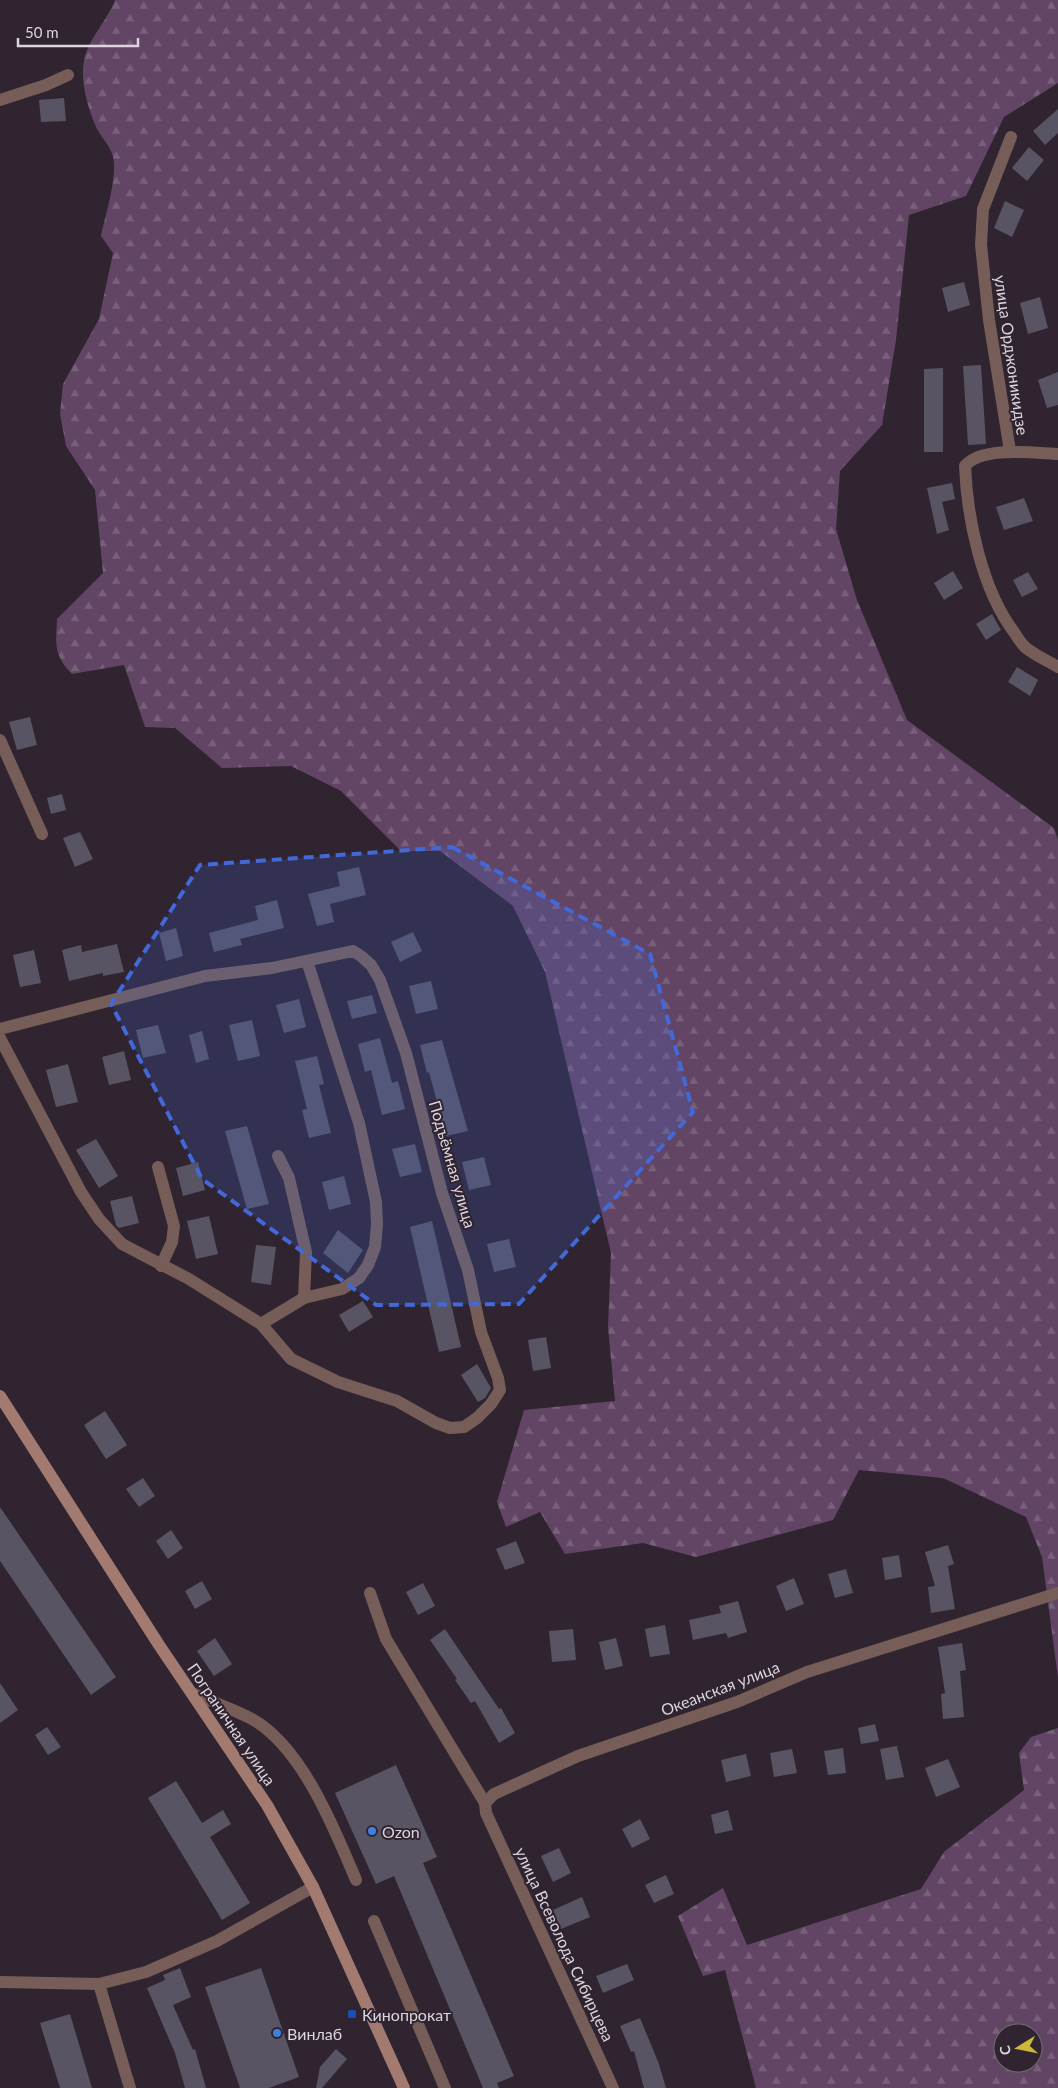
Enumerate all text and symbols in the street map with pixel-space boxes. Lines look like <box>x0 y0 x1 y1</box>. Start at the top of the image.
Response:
scale bar <box>18 15 138 47</box>
text: 50 m <box>25 23 59 41</box>
street label: улица Орджоникидзе <box>991 274 1033 436</box>
street label: Подъёмная улица <box>426 1098 480 1230</box>
street label: Океанская улица <box>658 1657 782 1719</box>
street label: Пограничная улица <box>184 1659 280 1789</box>
place label: Ozon <box>382 1822 420 1841</box>
marker: Ozon <box>366 1825 378 1837</box>
street label: улица Всеволода Сибирцева <box>512 1844 618 2044</box>
place label: Кинопрокат <box>362 2005 451 2024</box>
marker: Кинопрокат <box>346 2008 358 2020</box>
north arrow <box>993 2023 1043 2073</box>
place label: Винлаб <box>287 2024 342 2043</box>
marker: Винлаб <box>271 2027 283 2039</box>
text: С <box>995 2044 1014 2056</box>

